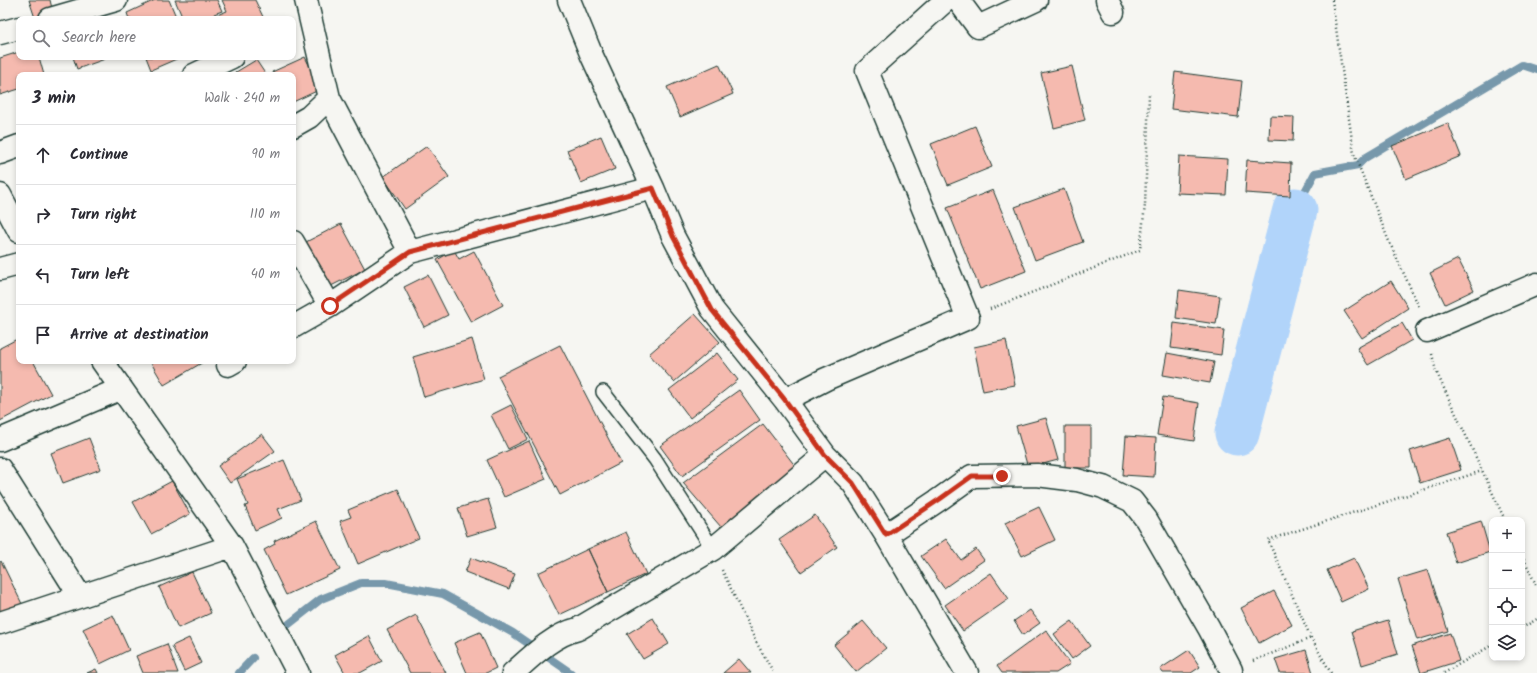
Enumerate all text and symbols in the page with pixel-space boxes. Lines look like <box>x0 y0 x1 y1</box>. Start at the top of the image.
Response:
search box <box>16 16 296 60</box>
text: Search here <box>62 26 136 50</box>
icon: search <box>30 27 52 49</box>
text: 3 min <box>32 85 76 112</box>
text: Walk · 240 m <box>204 88 280 109</box>
text: Continue <box>70 143 128 167</box>
icon: ahead <box>32 144 54 166</box>
text: 90 m <box>252 144 280 165</box>
text: Turn right <box>70 203 137 227</box>
icon: right <box>32 204 54 226</box>
text: 110 m <box>250 204 280 225</box>
text: Turn left <box>70 263 130 287</box>
icon: left <box>32 264 54 286</box>
text: 40 m <box>251 264 280 285</box>
route start <box>321 297 339 315</box>
text: Arrive at destination <box>70 323 209 347</box>
icon: arrive <box>32 324 54 346</box>
route end <box>993 467 1011 485</box>
map controls <box>1489 517 1525 661</box>
button: + <box>1489 517 1525 553</box>
button: − <box>1489 553 1525 589</box>
button: locate <box>1489 589 1525 625</box>
button: layers <box>1489 625 1525 661</box>

